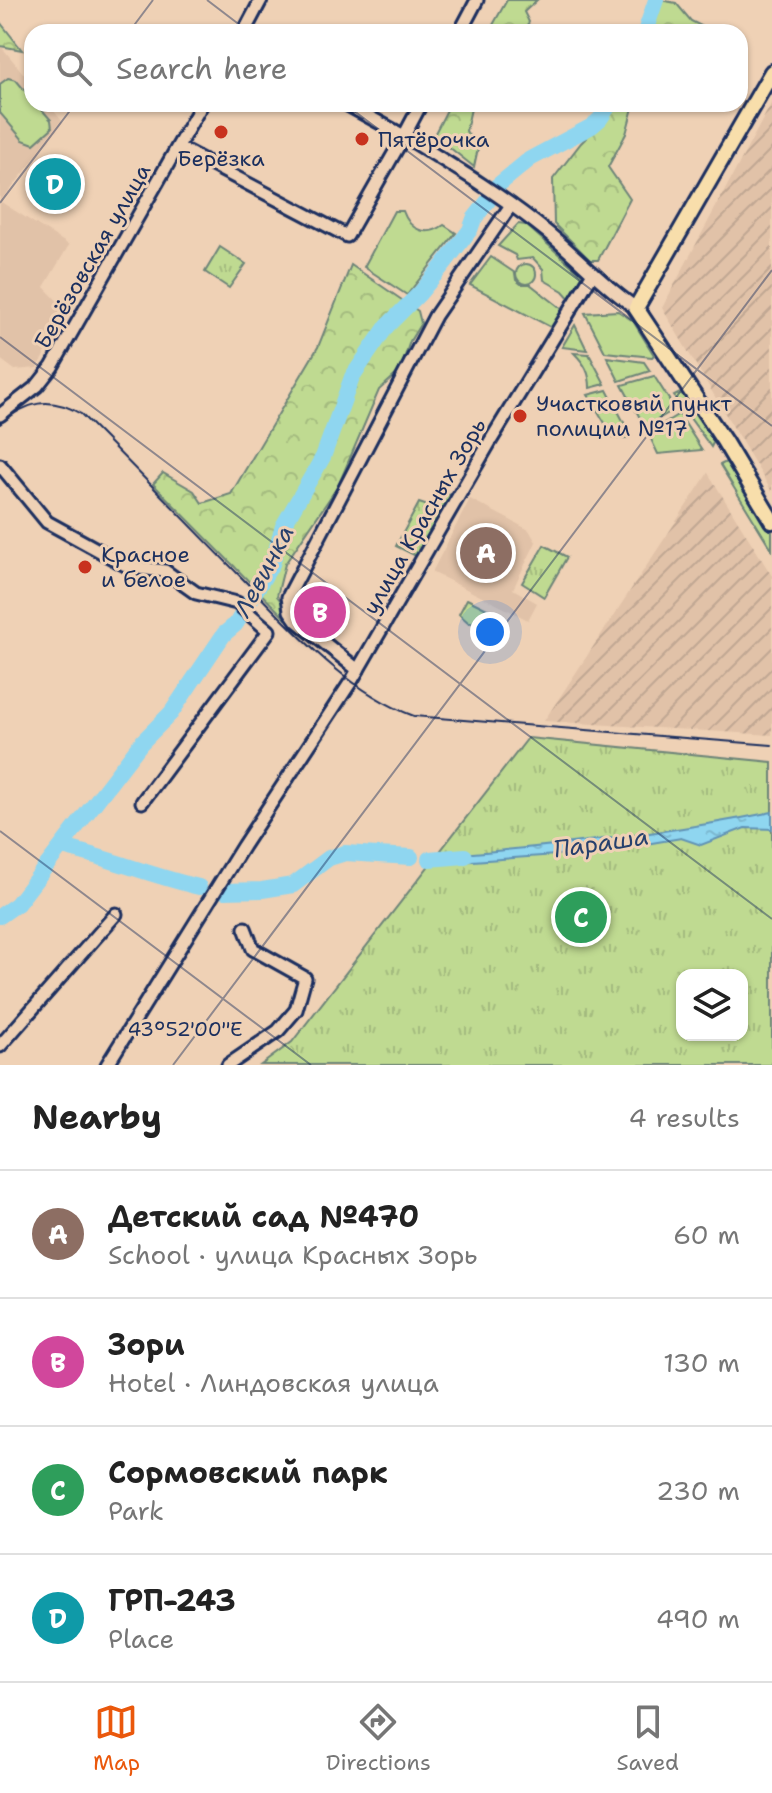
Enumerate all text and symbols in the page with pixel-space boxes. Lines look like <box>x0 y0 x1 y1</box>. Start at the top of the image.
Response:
search box <box>24 24 748 112</box>
icon: search <box>52 46 96 90</box>
text: Search here <box>116 48 287 89</box>
marker: Берёзка <box>212 123 230 141</box>
place label: Пятёрочка <box>378 125 490 154</box>
marker: Пятёрочка <box>353 130 371 148</box>
place label: Берёзка <box>177 144 265 173</box>
pin: D <box>29 154 81 214</box>
street label: Берёзовская улица <box>28 158 157 354</box>
place label: Участковый пункт полиции №17 <box>536 389 733 443</box>
marker: Участковый пункт полиции №17 <box>511 407 529 425</box>
street label: улица Красных Зорь <box>356 413 493 620</box>
water label: Левинка <box>226 520 301 623</box>
pin: A <box>460 523 512 583</box>
place label: Красное и белое <box>101 540 190 594</box>
marker: Красное и белое <box>76 558 94 576</box>
pin: B <box>294 582 346 642</box>
your location <box>470 612 510 652</box>
water label: Параша <box>551 821 651 865</box>
pin: C <box>555 887 607 947</box>
map controls <box>676 969 748 1041</box>
button: layers <box>676 969 748 1041</box>
text: 43°52'00"E <box>127 1016 243 1042</box>
text: Nearby <box>32 1094 162 1140</box>
text: 4 results <box>628 1100 740 1135</box>
text: Детский сад №470 <box>108 1196 419 1237</box>
text: A <box>48 1217 68 1252</box>
text: 60 m <box>673 1217 740 1252</box>
text: School · улица Красных Зорь <box>108 1237 478 1272</box>
text: Зори <box>108 1324 185 1365</box>
text: B <box>50 1345 66 1380</box>
text: 130 m <box>663 1345 740 1380</box>
text: Hotel · Линдовская улица <box>108 1365 439 1400</box>
text: Сормовский парк <box>108 1452 388 1493</box>
text: C <box>50 1473 66 1508</box>
text: 230 m <box>656 1473 740 1508</box>
text: Park <box>108 1493 164 1528</box>
text: ГРП-243 <box>108 1580 236 1621</box>
text: D <box>49 1601 67 1636</box>
text: 490 m <box>656 1601 740 1636</box>
text: Place <box>108 1621 174 1656</box>
tab: Map <box>93 1700 140 1777</box>
tab: Directions <box>326 1700 431 1777</box>
tab: Saved <box>617 1700 679 1777</box>

